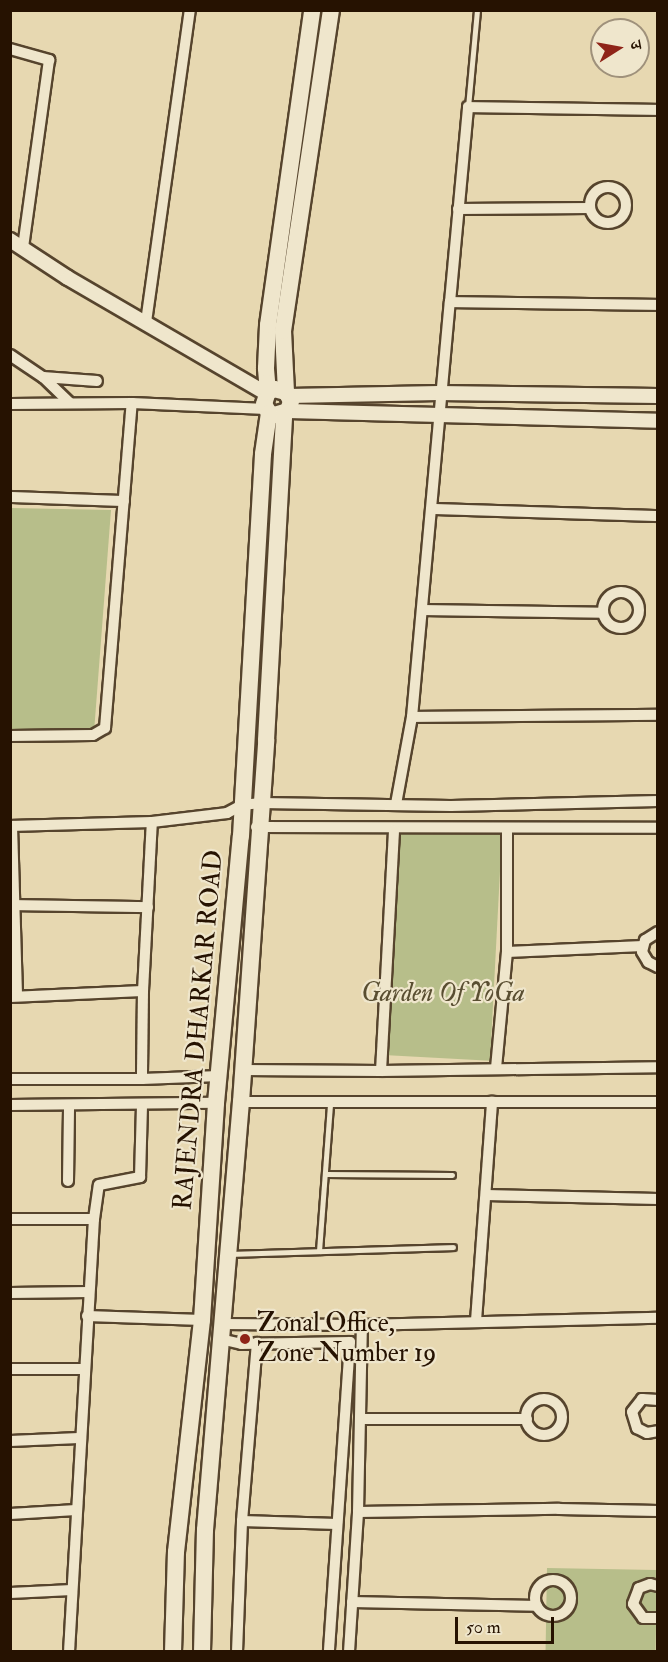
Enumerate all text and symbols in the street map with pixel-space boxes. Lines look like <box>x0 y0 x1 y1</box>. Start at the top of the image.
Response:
north arrow <box>590 18 650 78</box>
text: उ <box>625 39 646 51</box>
street label: RAJENDRA DHARKAR ROAD <box>168 849 230 1211</box>
park label: Garden Of YoGa <box>361 978 525 1010</box>
place label: Zonal Office, Zone Number 19 <box>257 1308 436 1370</box>
marker: Zonal Office, Zone Number 19 <box>238 1332 252 1346</box>
scale bar <box>458 1605 557 1643</box>
text: 50 m <box>466 1616 501 1639</box>

